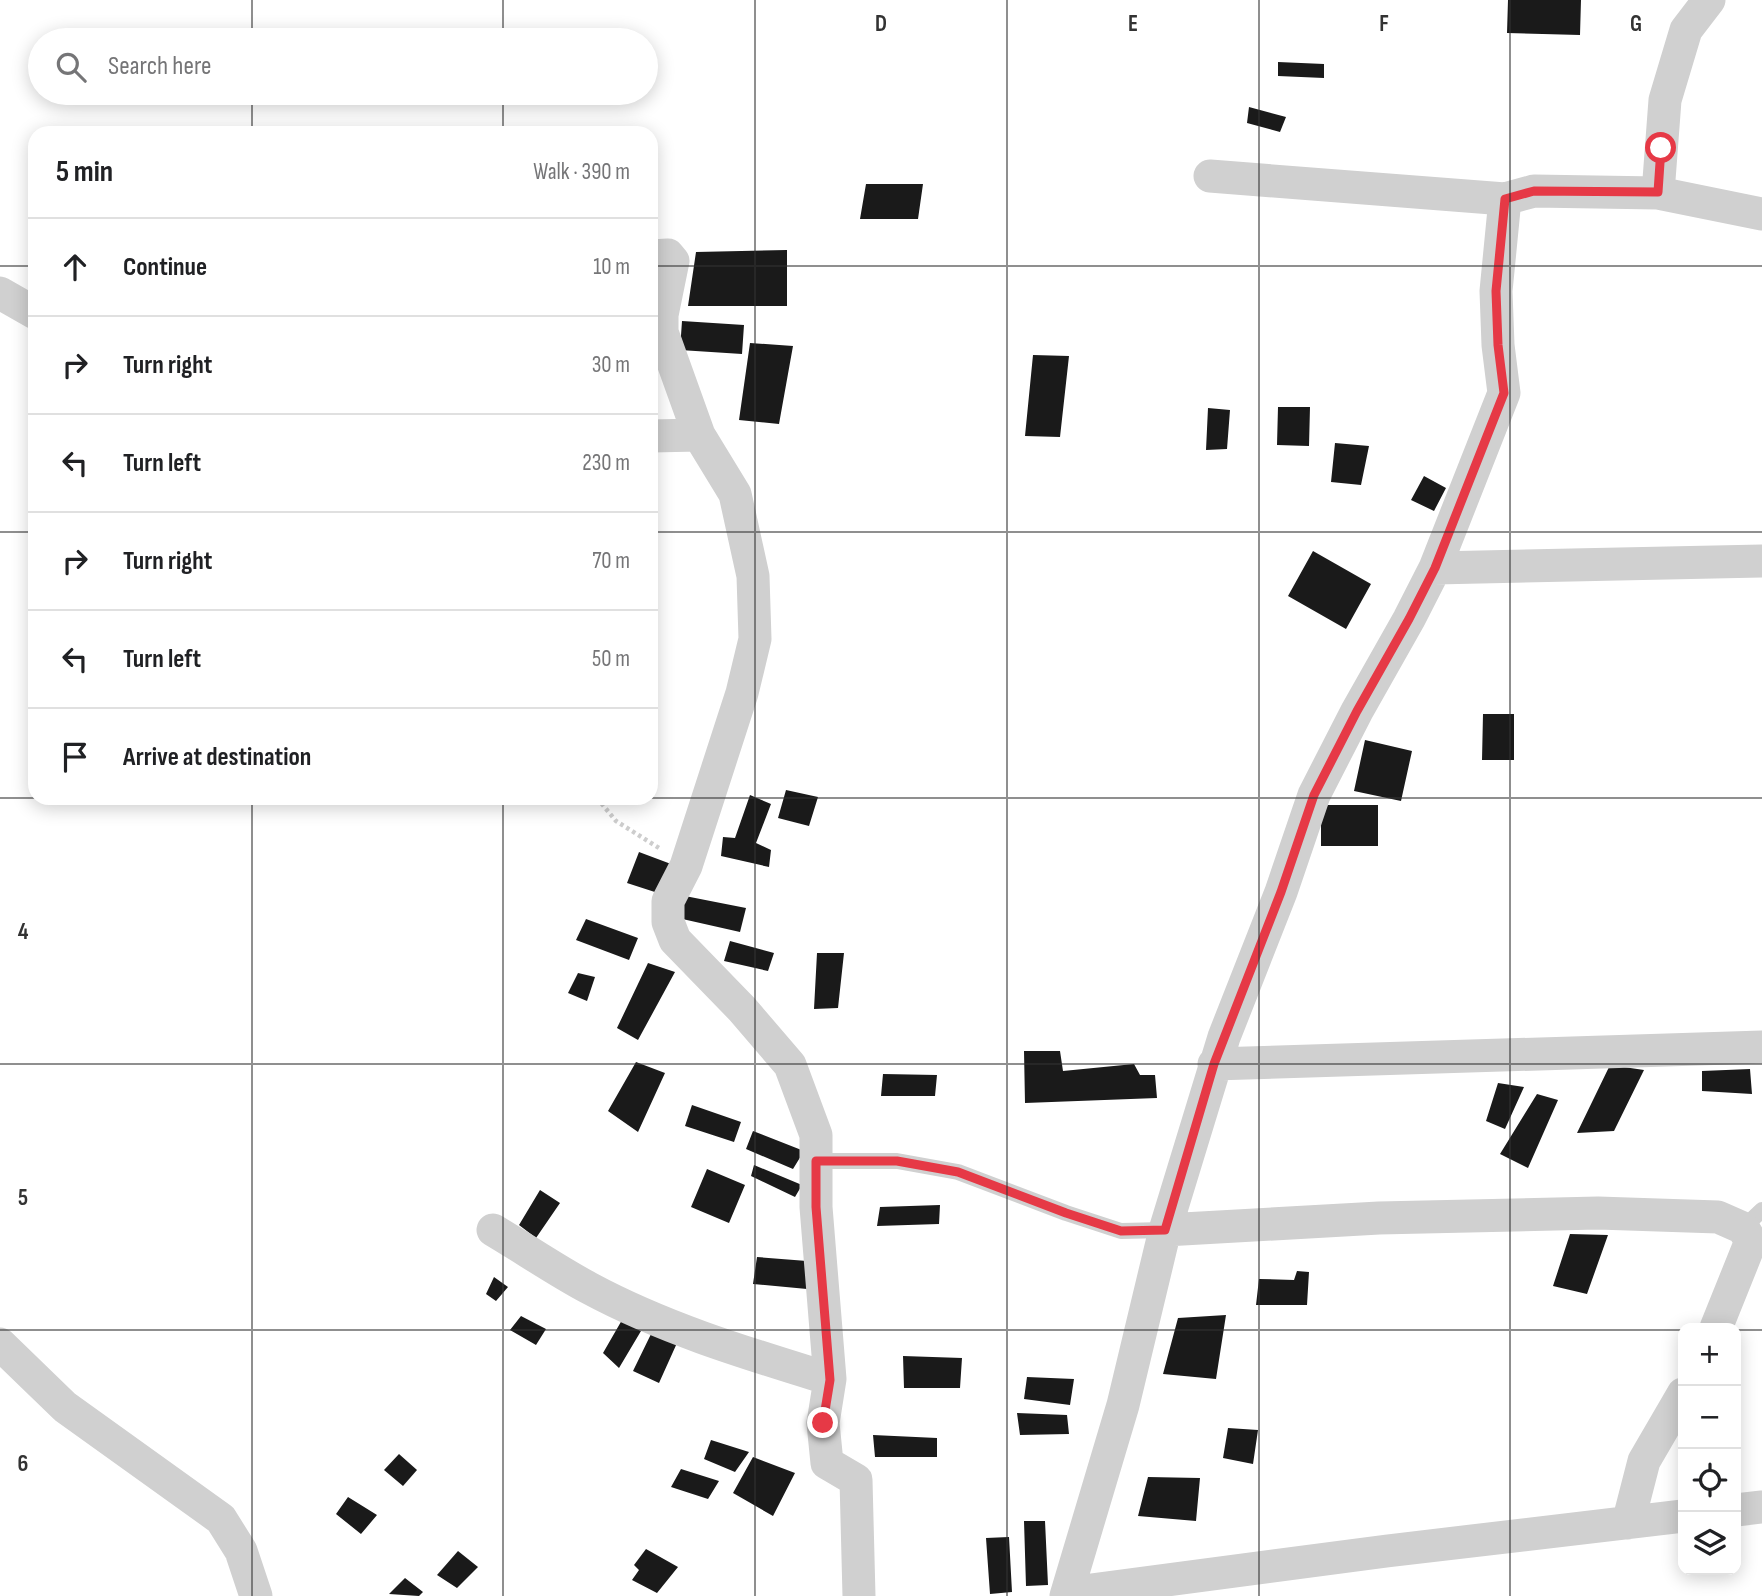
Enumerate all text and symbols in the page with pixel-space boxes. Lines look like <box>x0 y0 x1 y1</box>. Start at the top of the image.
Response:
text: D <box>875 10 887 38</box>
text: E <box>1128 10 1138 38</box>
text: F <box>1379 10 1389 38</box>
text: G <box>1630 10 1642 38</box>
search box <box>28 28 658 105</box>
icon: search <box>52 48 90 86</box>
text: Search here <box>108 51 211 82</box>
route start <box>1645 132 1676 163</box>
text: 5 min <box>56 154 113 190</box>
text: Walk · 390 m <box>533 158 630 186</box>
icon: ahead <box>56 248 94 286</box>
text: Continue <box>123 252 207 283</box>
text: 10 m <box>593 253 630 281</box>
icon: right <box>56 346 94 384</box>
text: Turn right <box>123 350 212 381</box>
text: 30 m <box>592 351 630 379</box>
icon: left <box>56 444 94 482</box>
text: Turn left <box>123 448 201 479</box>
text: 230 m <box>582 449 630 477</box>
icon: right <box>56 542 94 580</box>
text: Turn right <box>123 546 212 577</box>
text: 70 m <box>592 547 630 575</box>
icon: left <box>56 640 94 678</box>
text: Turn left <box>123 644 201 675</box>
text: 50 m <box>592 645 630 673</box>
icon: arrive <box>56 738 94 776</box>
text: Arrive at destination <box>123 742 311 773</box>
text: 4 <box>18 918 29 946</box>
text: 5 <box>18 1184 28 1212</box>
map controls <box>1678 1323 1741 1575</box>
button: + <box>1678 1323 1741 1386</box>
button: − <box>1678 1386 1741 1449</box>
route end <box>807 1407 838 1438</box>
button: locate <box>1678 1449 1741 1512</box>
text: 6 <box>18 1450 28 1478</box>
button: layers <box>1678 1512 1741 1575</box>

